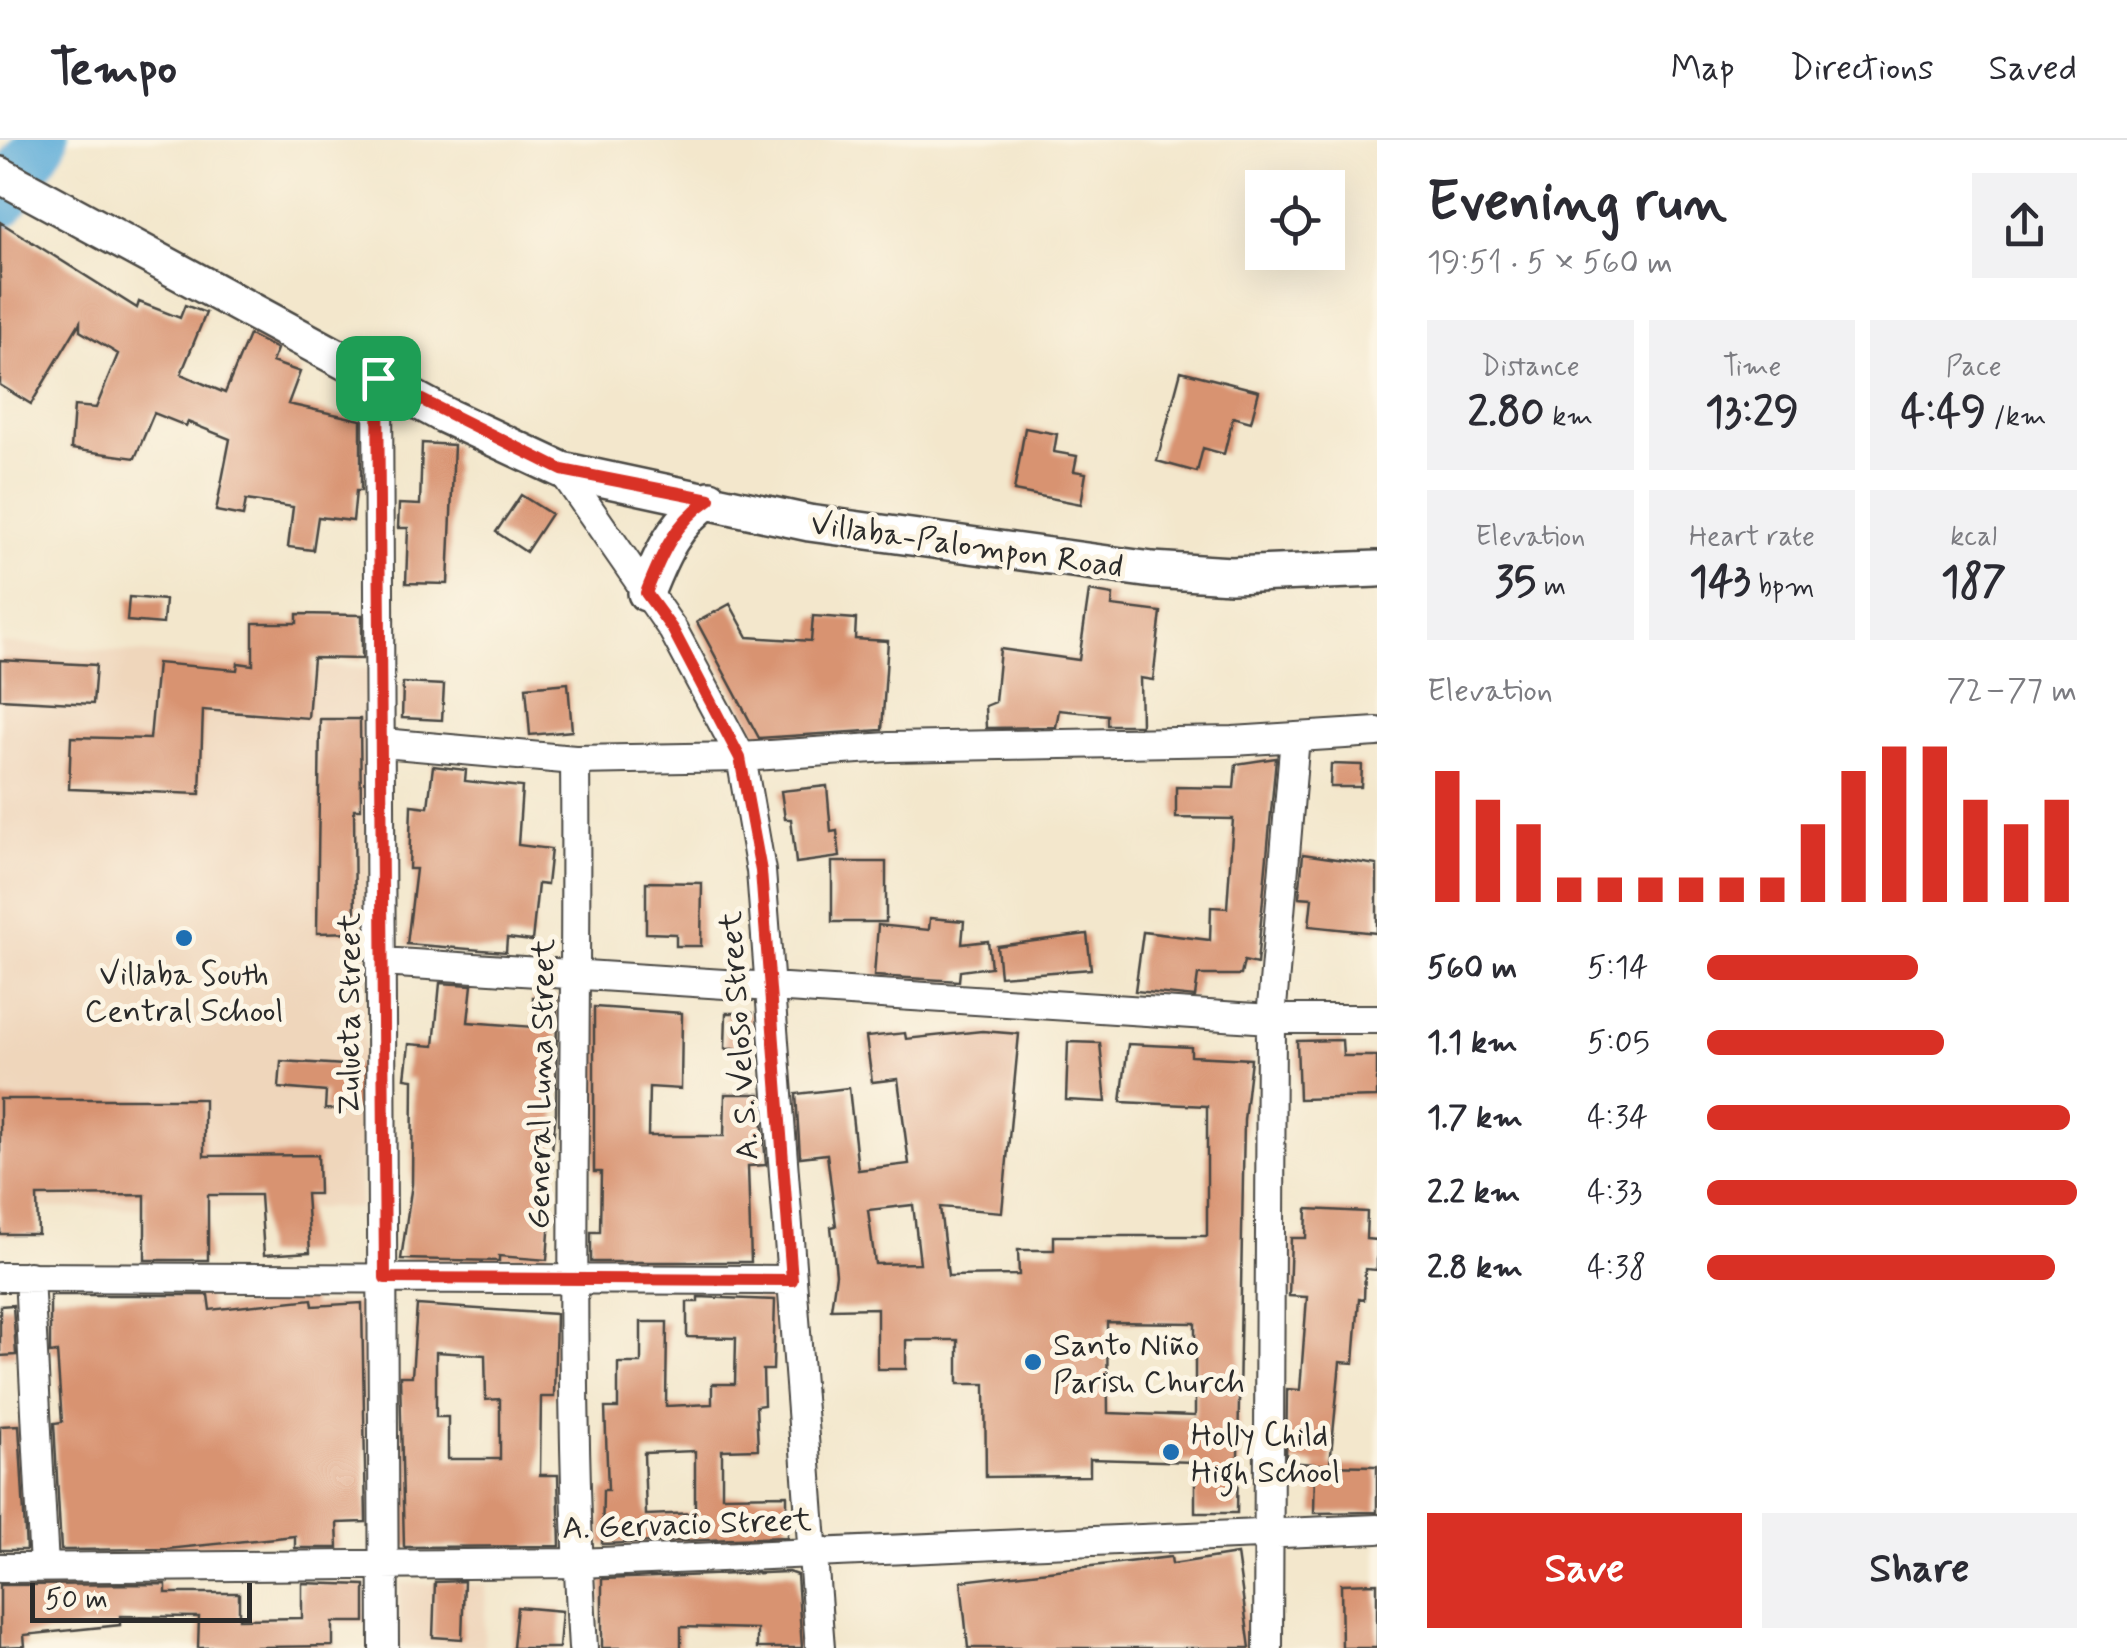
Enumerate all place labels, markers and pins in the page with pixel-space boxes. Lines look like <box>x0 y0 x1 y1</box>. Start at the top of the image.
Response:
pin <box>336 336 421 421</box>
marker: Villaba South Central School <box>173 927 195 949</box>
place label: Villaba South Central School <box>84 954 284 1033</box>
place label: Santo Niño Parish Church <box>1053 1325 1245 1404</box>
marker: Santo Niño Parish Church <box>1022 1351 1044 1373</box>
place label: Holly Child High School <box>1191 1415 1340 1497</box>
marker: Holly Child High School <box>1160 1441 1182 1463</box>

